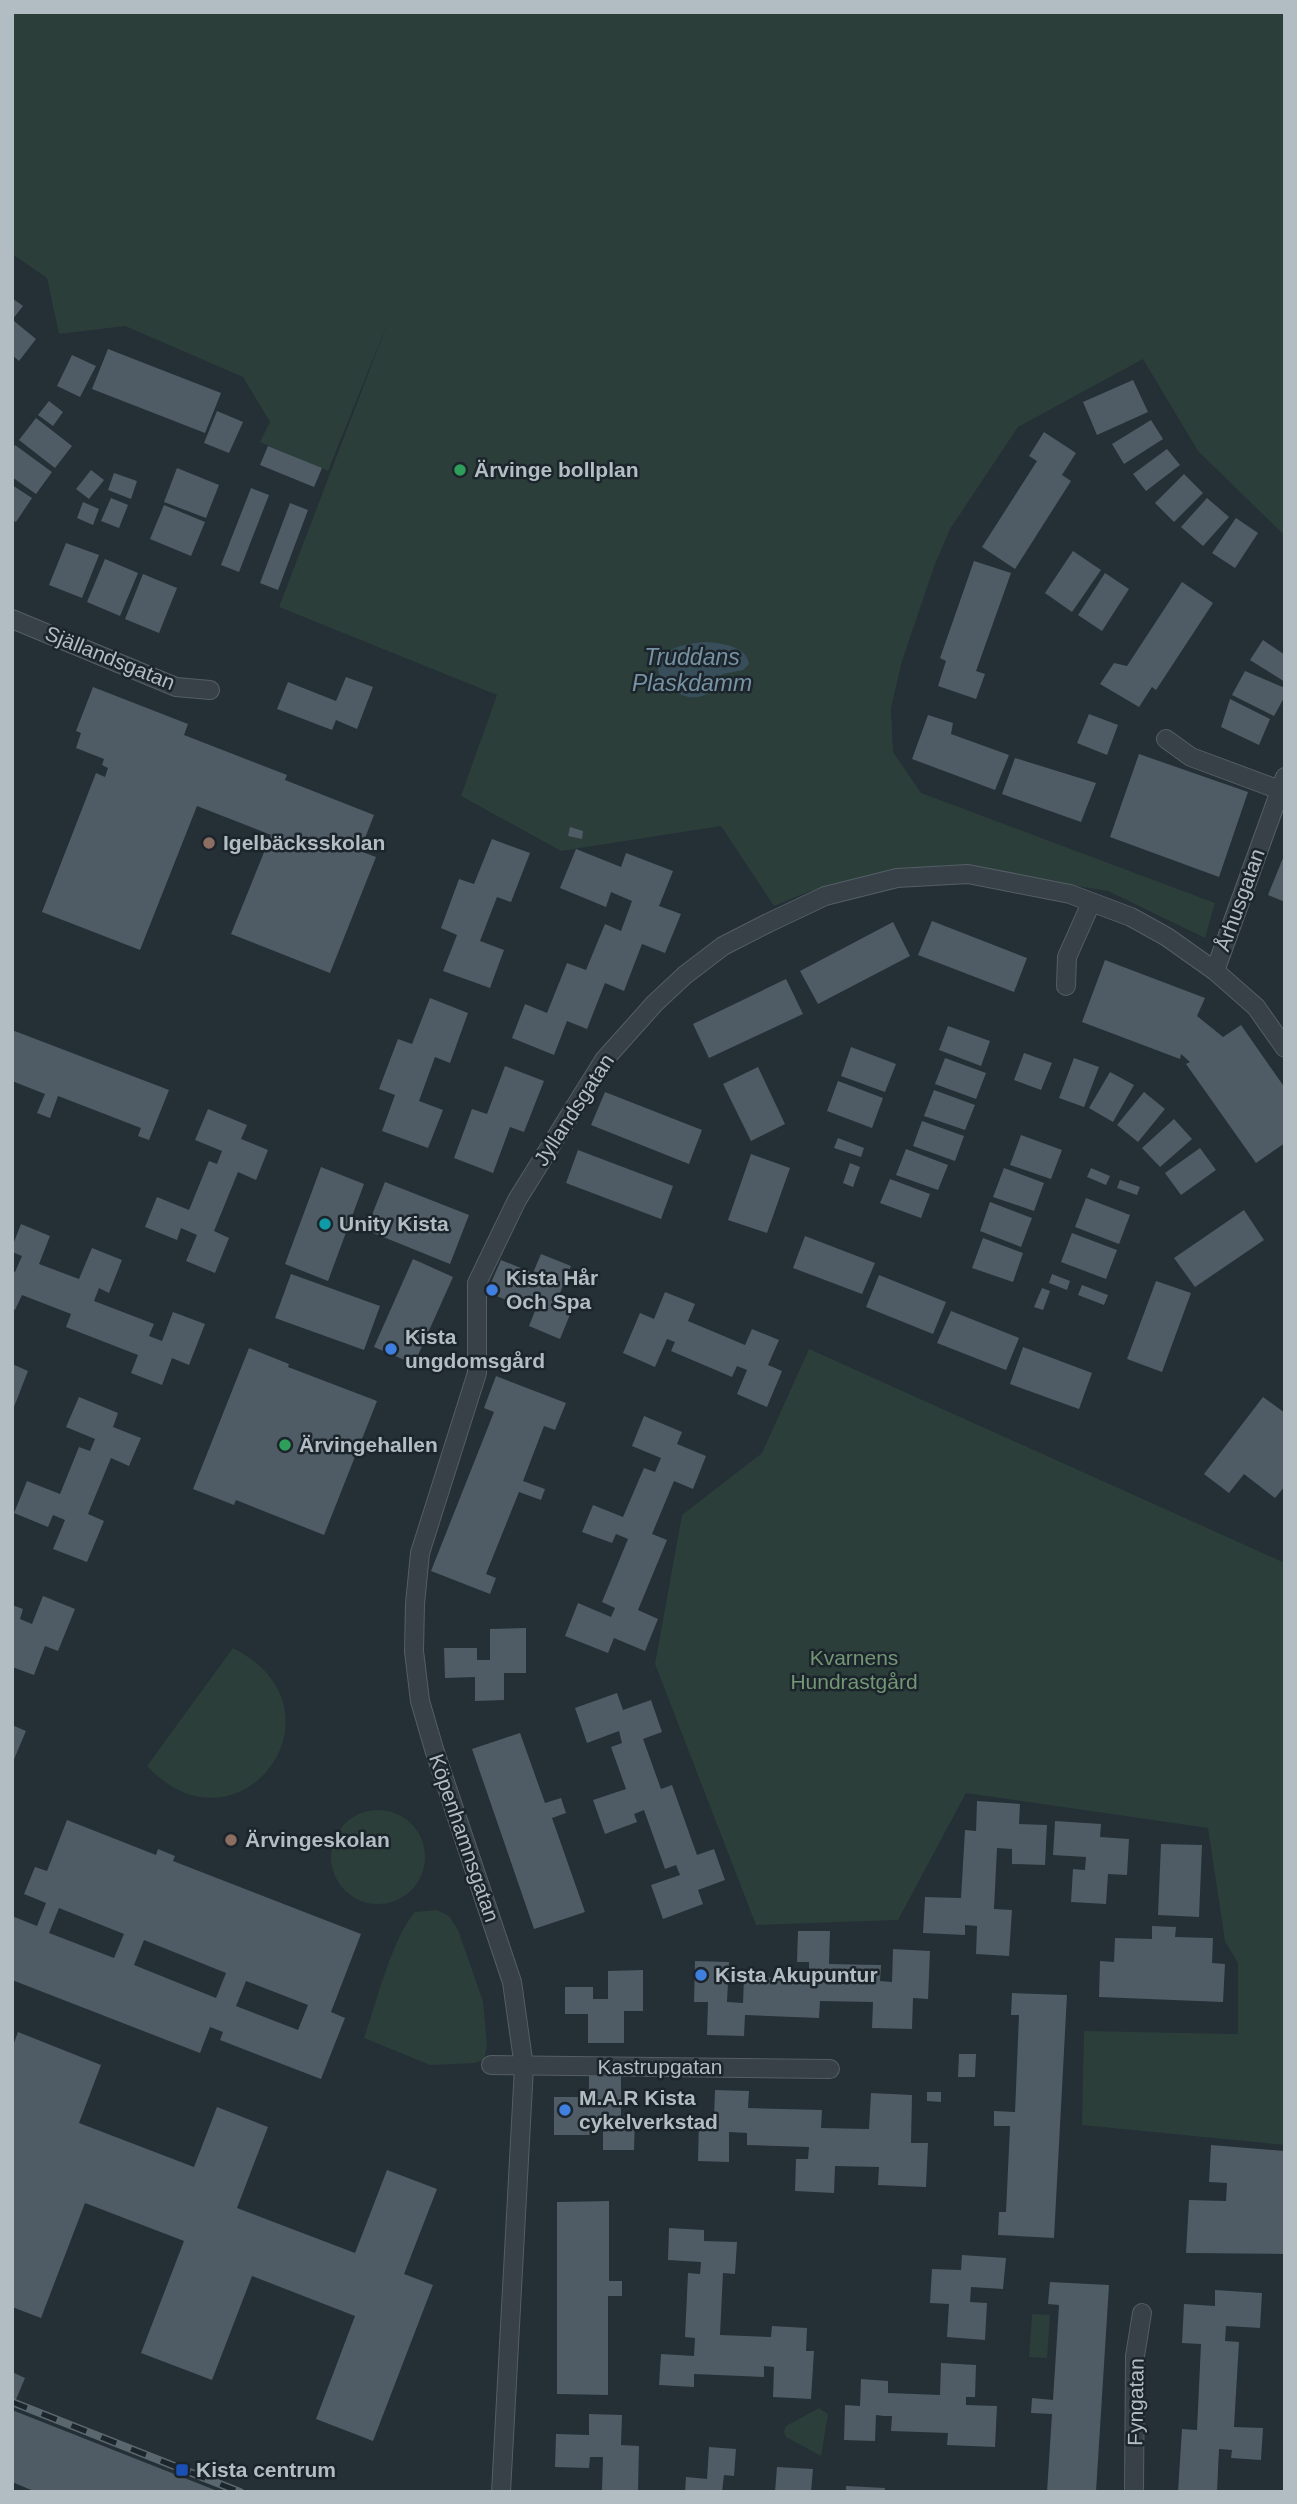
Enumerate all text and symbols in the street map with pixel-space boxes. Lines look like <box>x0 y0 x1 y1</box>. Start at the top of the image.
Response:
place label: Ärvinge bollplan <box>474 458 639 481</box>
marker: Ärvinge bollplan <box>452 462 468 478</box>
street label: Själlandsgatan <box>42 621 178 694</box>
water label: Truddans Plaskdamm <box>632 644 752 696</box>
place label: Igelbäcksskolan <box>223 831 385 854</box>
marker: Igelbäcksskolan <box>201 835 217 851</box>
street label: Århusgatan <box>1210 845 1269 954</box>
street label: Jyllandsgatan <box>529 1050 618 1170</box>
place label: Unity Kista <box>339 1212 449 1235</box>
marker: Unity Kista <box>317 1216 333 1232</box>
place label: Kista Hår Och Spa <box>506 1266 598 1313</box>
marker: Kista Hår Och Spa <box>484 1282 500 1298</box>
place label: Kista ungdomsgård <box>405 1325 545 1372</box>
marker: Kista ungdomsgård <box>383 1341 399 1357</box>
place label: Ärvingehallen <box>299 1433 438 1456</box>
marker: Ärvingehallen <box>277 1437 293 1453</box>
park label: Kvarnens Hundrastgård <box>790 1646 918 1693</box>
street label: Köpenhamnsgatan <box>425 1751 504 1925</box>
place label: Ärvingeskolan <box>245 1828 390 1851</box>
marker: Ärvingeskolan <box>223 1832 239 1848</box>
place label: Kista Akupuntur <box>715 1963 878 1986</box>
marker: Kista Akupuntur <box>693 1967 709 1983</box>
street label: Kastrupgatan <box>598 2055 722 2078</box>
place label: M.A.R Kista cykelverkstad <box>579 2086 718 2133</box>
marker: M.A.R Kista cykelverkstad <box>557 2102 573 2118</box>
street label: Fyngatan <box>1123 2358 1148 2446</box>
place label: Kista centrum <box>196 2458 336 2481</box>
marker: Kista centrum <box>174 2462 190 2478</box>

